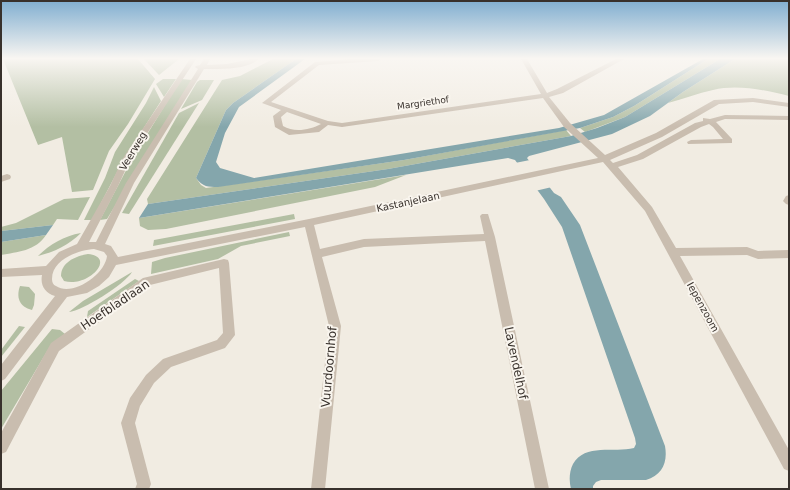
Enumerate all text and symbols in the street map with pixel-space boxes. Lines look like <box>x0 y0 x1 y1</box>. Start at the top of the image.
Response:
street label: Margriethof <box>396 94 450 112</box>
street label: Veerweg <box>117 130 149 172</box>
street label: Kastanjelaan <box>375 190 441 214</box>
street label: Hoefbladlaan <box>78 277 152 333</box>
street label: Iepenzoom <box>685 280 721 334</box>
street label: Vuurdoornhof <box>318 325 340 408</box>
street label: Lavendelhof <box>501 326 531 401</box>

